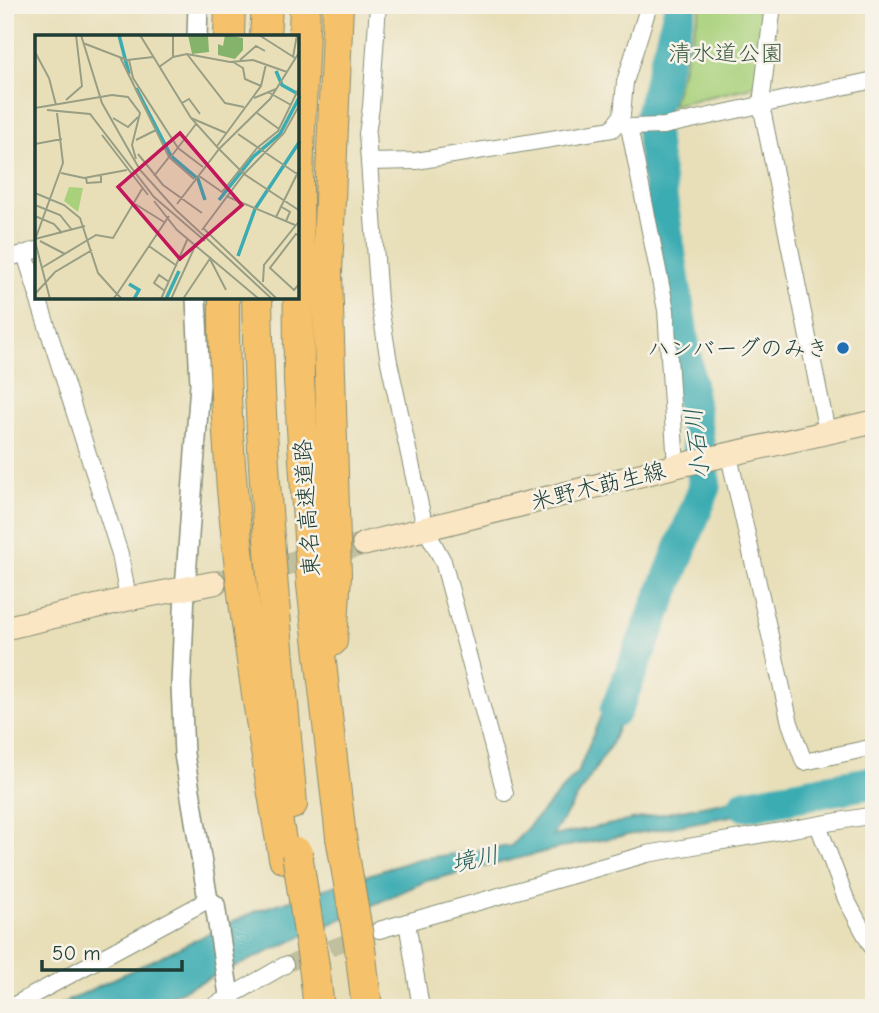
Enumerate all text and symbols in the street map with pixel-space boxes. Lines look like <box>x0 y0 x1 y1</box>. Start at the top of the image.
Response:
inset map <box>35 35 299 299</box>
park label: 清水道公園 <box>669 40 784 67</box>
place label: ハンバーグのみき <box>647 335 829 362</box>
marker: ハンバーグのみき <box>835 340 851 356</box>
water label: 小石川 <box>679 407 715 481</box>
street label: 東名高速道路 <box>289 438 325 578</box>
street label: 米野木莇生線 <box>528 456 668 516</box>
water label: 境川 <box>449 840 501 878</box>
scale bar <box>42 929 182 973</box>
text: 50 m <box>52 941 101 965</box>

